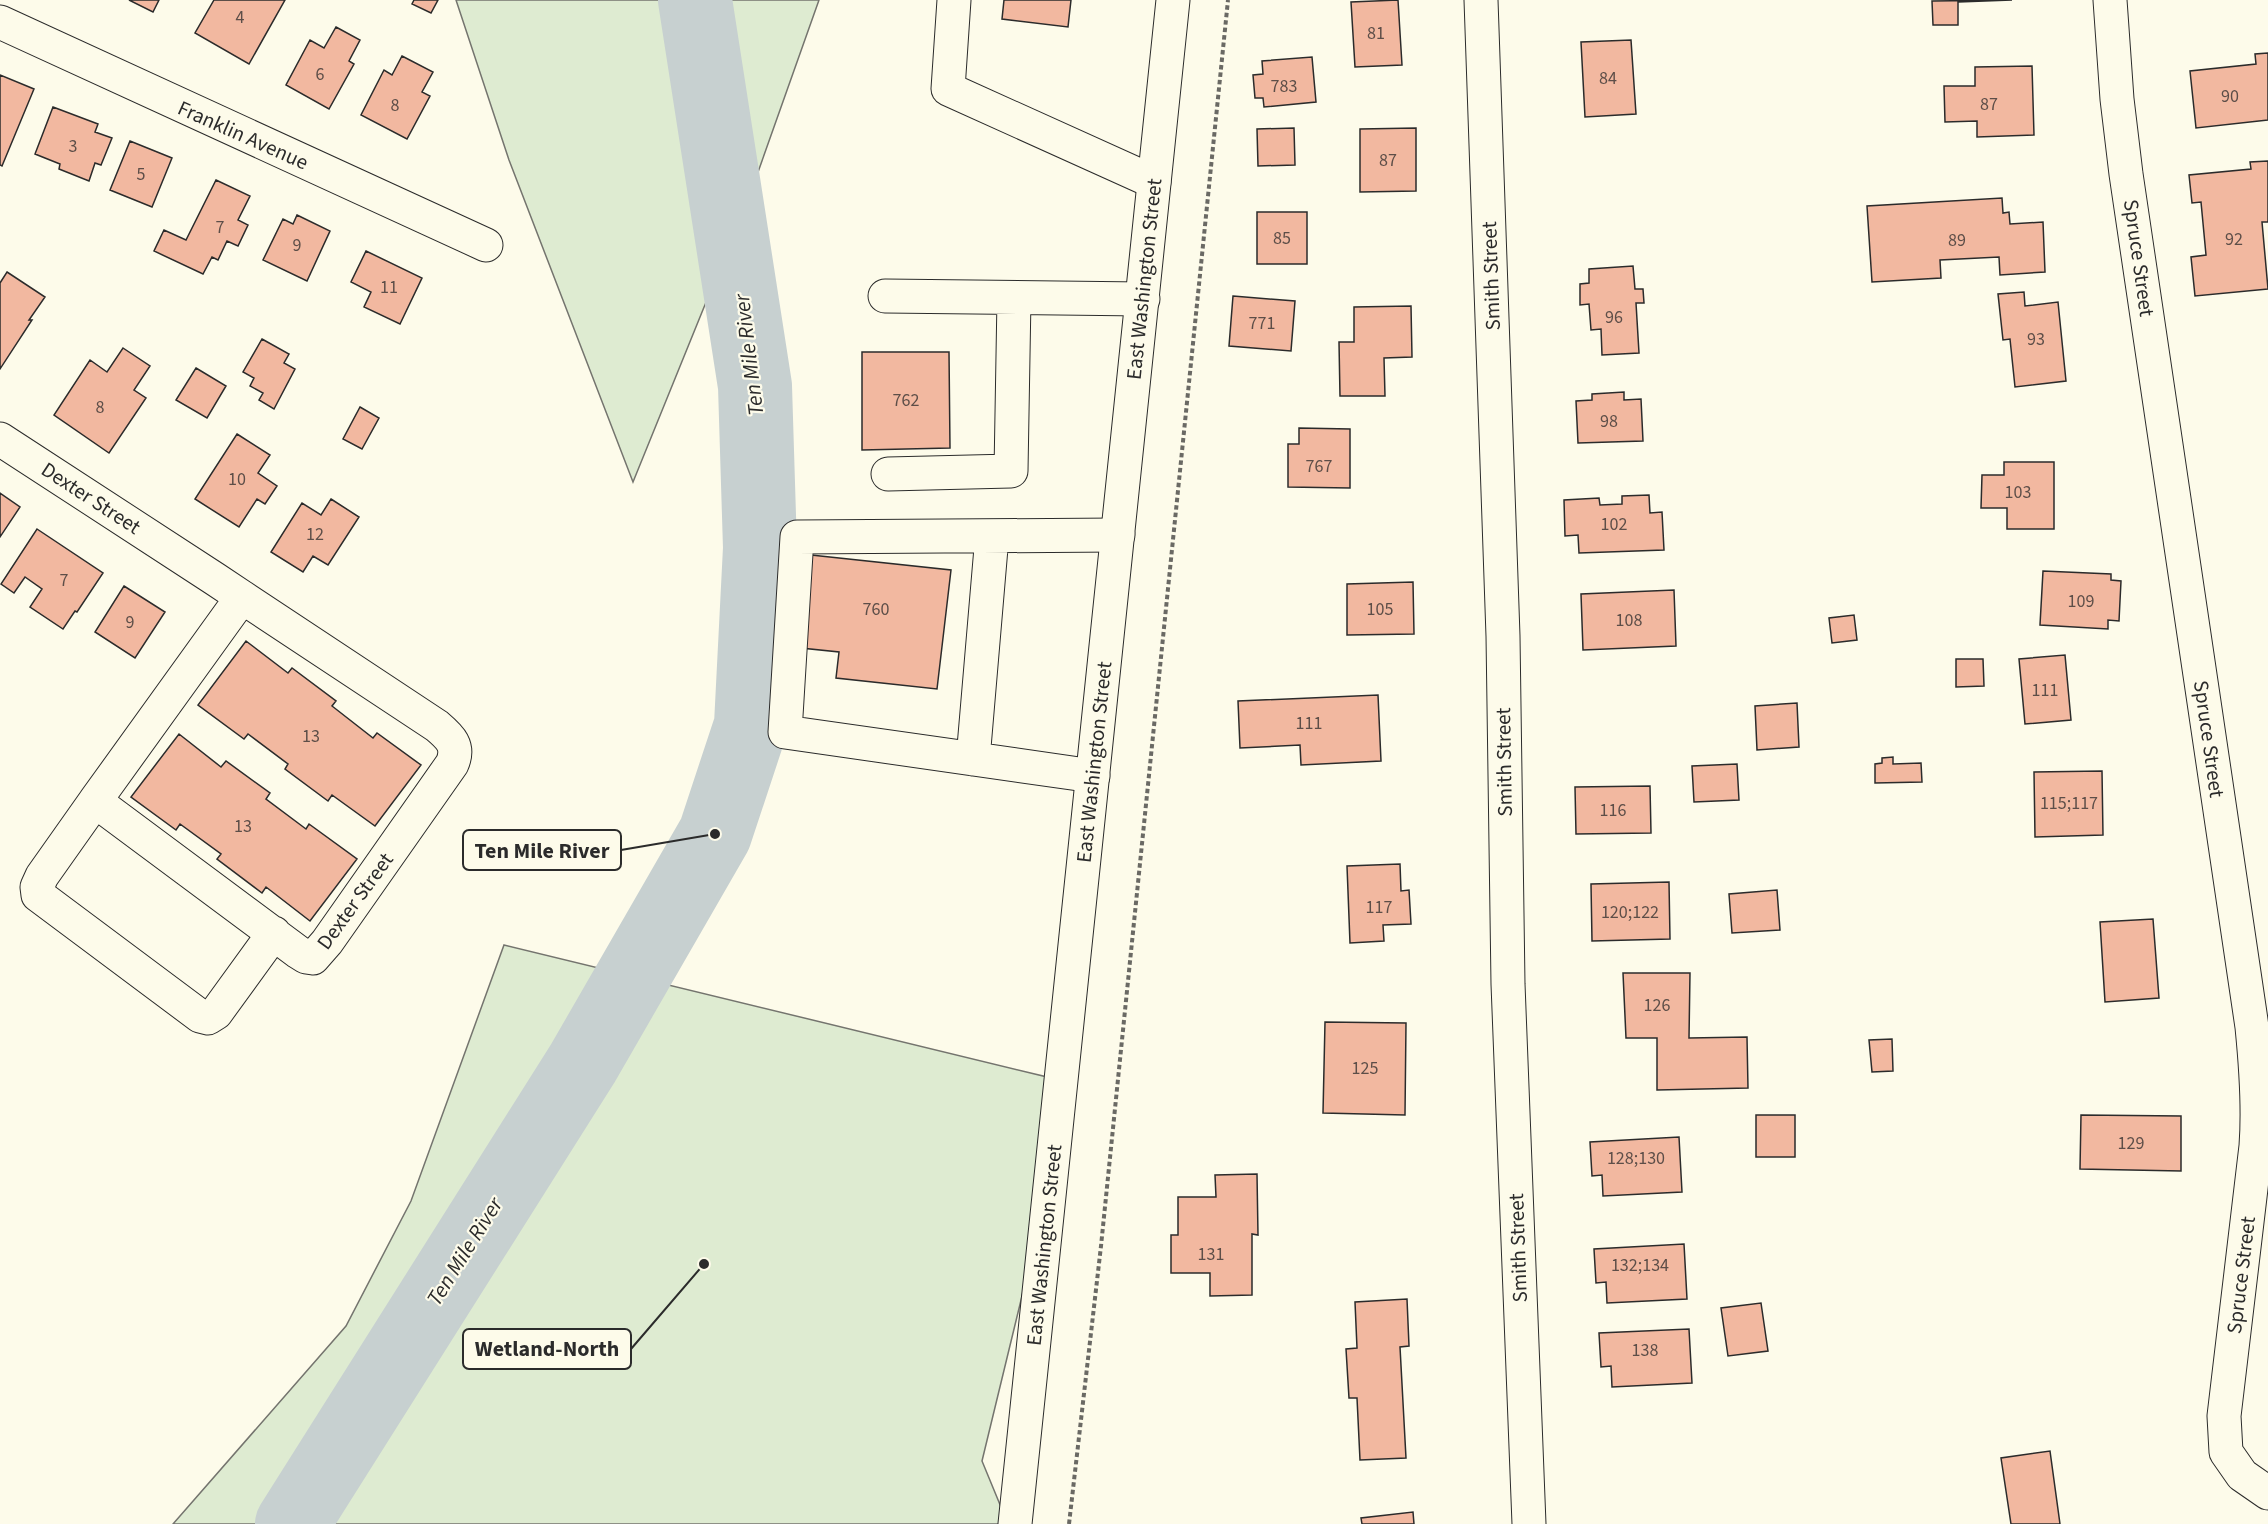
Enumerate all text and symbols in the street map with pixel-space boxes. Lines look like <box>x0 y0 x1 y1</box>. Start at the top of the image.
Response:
house number: 4 <box>236 5 245 30</box>
house number: 81 <box>1367 21 1385 46</box>
house number: 6 <box>316 62 325 87</box>
house number: 84 <box>1599 66 1617 91</box>
house number: 783 <box>1271 74 1297 99</box>
house number: 90 <box>2221 84 2239 109</box>
house number: 87 <box>1980 92 1998 117</box>
street label: Franklin Avenue <box>173 93 313 177</box>
house number: 8 <box>391 93 400 118</box>
house number: 3 <box>69 134 78 159</box>
house number: 87 <box>1379 148 1397 173</box>
house number: 5 <box>137 162 146 187</box>
street label: East Washington Street <box>1119 177 1169 381</box>
street label: Spruce Street <box>2116 198 2162 318</box>
house number: 7 <box>216 215 225 240</box>
street label: Smith Street <box>1474 221 1508 331</box>
house number: 85 <box>1273 226 1291 251</box>
house number: 92 <box>2225 227 2243 252</box>
house number: 89 <box>1948 228 1966 253</box>
house number: 9 <box>293 233 302 258</box>
house number: 11 <box>380 275 398 300</box>
water label: Ten Mile River <box>725 291 772 418</box>
house number: 96 <box>1605 305 1623 330</box>
house number: 771 <box>1249 311 1275 336</box>
house number: 93 <box>2027 327 2045 352</box>
house number: 762 <box>893 388 919 413</box>
house number: 8 <box>96 395 105 420</box>
house number: 98 <box>1600 409 1618 434</box>
house number: 767 <box>1306 454 1332 479</box>
street label: Dexter Street <box>35 455 147 541</box>
house number: 10 <box>228 467 246 492</box>
house number: 103 <box>2005 480 2031 505</box>
house number: 102 <box>1601 512 1627 537</box>
house number: 12 <box>306 522 324 547</box>
house number: 7 <box>60 568 69 593</box>
house number: 109 <box>2068 589 2094 614</box>
house number: 760 <box>863 597 889 622</box>
house number: 105 <box>1367 597 1393 622</box>
house number: 108 <box>1616 608 1642 633</box>
house number: 9 <box>126 610 135 635</box>
street label: East Washington Street <box>1069 660 1119 864</box>
house number: 111 <box>2032 678 2058 703</box>
street label: Spruce Street <box>2186 679 2232 799</box>
street label: Smith Street <box>1488 707 1520 817</box>
house number: 111 <box>1296 711 1322 736</box>
house number: 13 <box>302 724 320 749</box>
house number: 115;117 <box>2040 791 2098 816</box>
house number: 116 <box>1600 798 1626 823</box>
house number: 13 <box>234 814 252 839</box>
callout: Ten Mile River <box>463 830 621 870</box>
text: Ten Mile River <box>475 835 610 867</box>
street label: Dexter Street <box>310 846 400 956</box>
house number: 117 <box>1366 895 1392 920</box>
house number: 120;122 <box>1601 900 1659 925</box>
house number: 126 <box>1644 993 1670 1018</box>
house number: 125 <box>1352 1056 1378 1081</box>
house number: 129 <box>2118 1131 2144 1156</box>
street label: East Washington Street <box>1019 1143 1069 1347</box>
house number: 128;130 <box>1607 1146 1665 1171</box>
water label: Ten Mile River <box>419 1190 512 1312</box>
street label: Smith Street <box>1501 1193 1535 1303</box>
street label: Spruce Street <box>2219 1215 2263 1335</box>
house number: 131 <box>1198 1242 1224 1267</box>
house number: 132;134 <box>1611 1253 1669 1278</box>
callout: Wetland-North <box>463 1329 631 1369</box>
text: Wetland-North <box>475 1333 619 1365</box>
house number: 138 <box>1632 1338 1658 1363</box>

